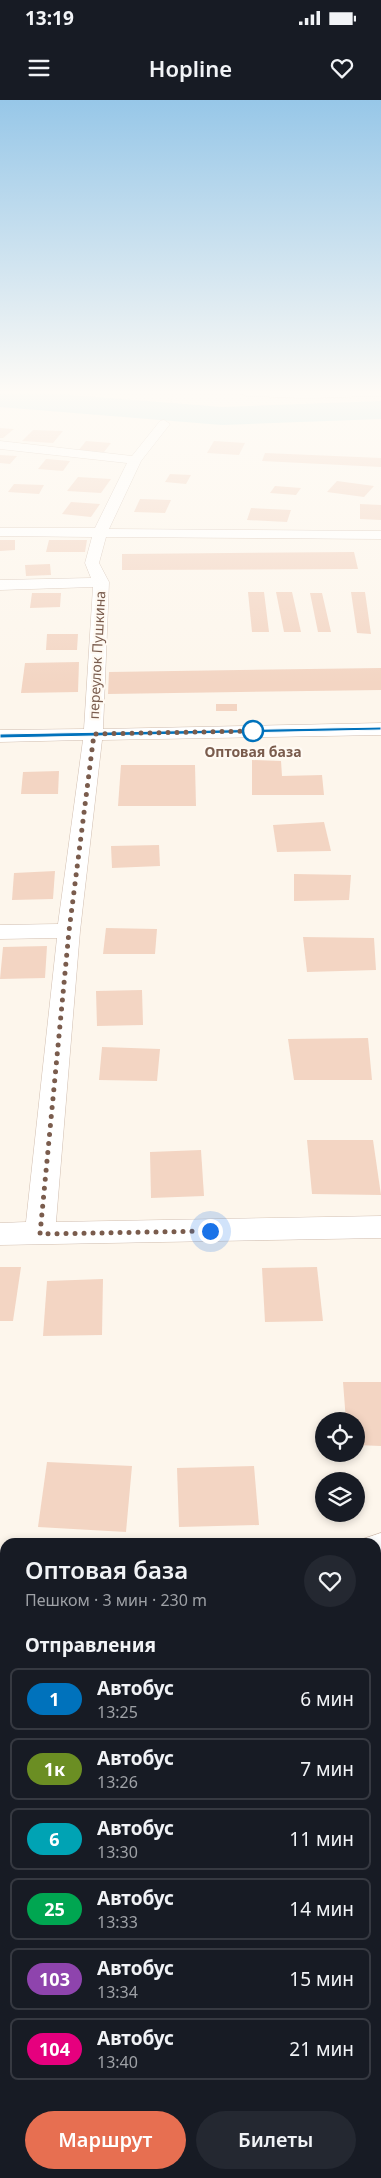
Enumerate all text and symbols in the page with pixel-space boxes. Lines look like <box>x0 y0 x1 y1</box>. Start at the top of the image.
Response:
text: 13:19 <box>25 5 74 31</box>
text: Hopline <box>149 53 232 83</box>
icon: menu <box>25 54 53 82</box>
icon: heart <box>328 54 356 82</box>
street label: переулок Пушкина <box>84 590 109 720</box>
marker: Оптовая база <box>242 720 264 742</box>
place label: Оптовая база <box>204 742 302 761</box>
your location <box>198 1219 223 1244</box>
map controls <box>315 1412 365 1522</box>
button: locate <box>315 1412 365 1462</box>
button: layers <box>315 1472 365 1522</box>
text: Оптовая база <box>25 1553 188 1586</box>
button: heart <box>304 1555 356 1607</box>
text: Пешком · 3 мин · 230 m <box>25 1589 207 1611</box>
text: Отправления <box>25 1632 156 1658</box>
text: Автобус <box>97 1675 174 1701</box>
text: 6 мин <box>300 1686 354 1712</box>
text: 1 <box>49 1687 60 1711</box>
text: 13:25 <box>97 1701 138 1723</box>
text: Автобус <box>97 1745 174 1771</box>
text: 7 мин <box>300 1756 354 1782</box>
text: 1к <box>44 1757 65 1781</box>
text: 13:26 <box>97 1771 138 1793</box>
text: Автобус <box>97 1815 174 1841</box>
text: 11 мин <box>289 1826 354 1852</box>
text: 6 <box>49 1827 60 1851</box>
text: 13:30 <box>97 1841 138 1863</box>
text: Автобус <box>97 1885 174 1911</box>
text: 14 мин <box>289 1896 354 1922</box>
text: 25 <box>44 1897 65 1921</box>
text: 13:33 <box>97 1911 138 1933</box>
text: Автобус <box>97 1955 174 1981</box>
text: 15 мин <box>289 1966 354 1992</box>
text: 103 <box>39 1967 70 1991</box>
text: 13:34 <box>97 1981 138 2003</box>
text: Автобус <box>97 2025 174 2051</box>
text: 21 мин <box>289 2036 354 2062</box>
text: 104 <box>39 2037 70 2061</box>
text: 13:40 <box>97 2051 138 2073</box>
button: Маршрут <box>25 2111 186 2169</box>
button: Билеты <box>196 2111 356 2169</box>

